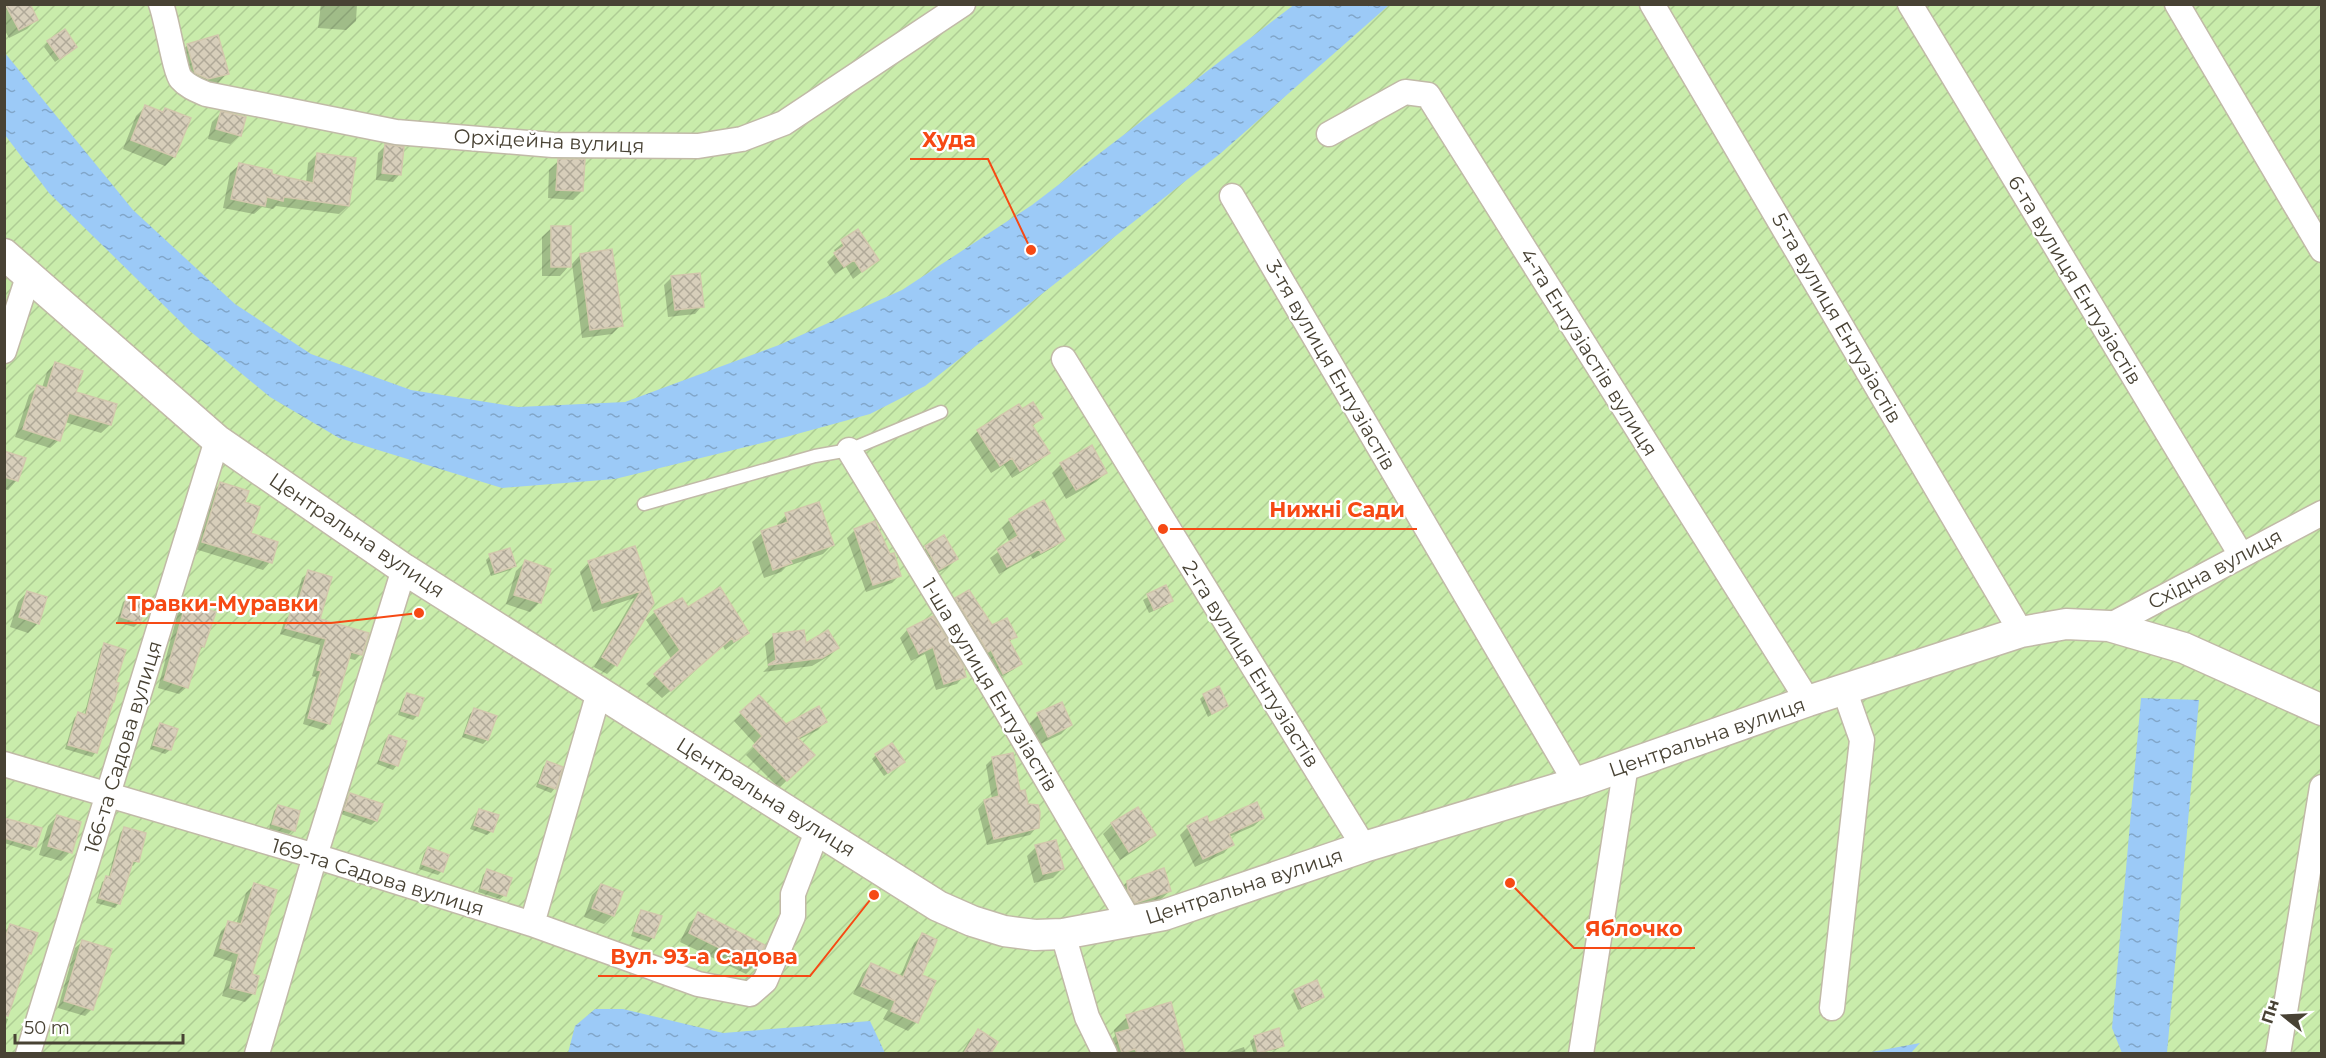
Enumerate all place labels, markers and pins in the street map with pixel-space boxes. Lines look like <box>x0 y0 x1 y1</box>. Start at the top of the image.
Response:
callout: Худа <box>910 120 988 159</box>
callout: Нижні Сади <box>1257 490 1417 529</box>
callout: Травки-Муравки <box>116 584 331 623</box>
callout: Яблочко <box>1574 909 1695 948</box>
callout: Вул. 93-а Садова <box>598 937 810 976</box>

